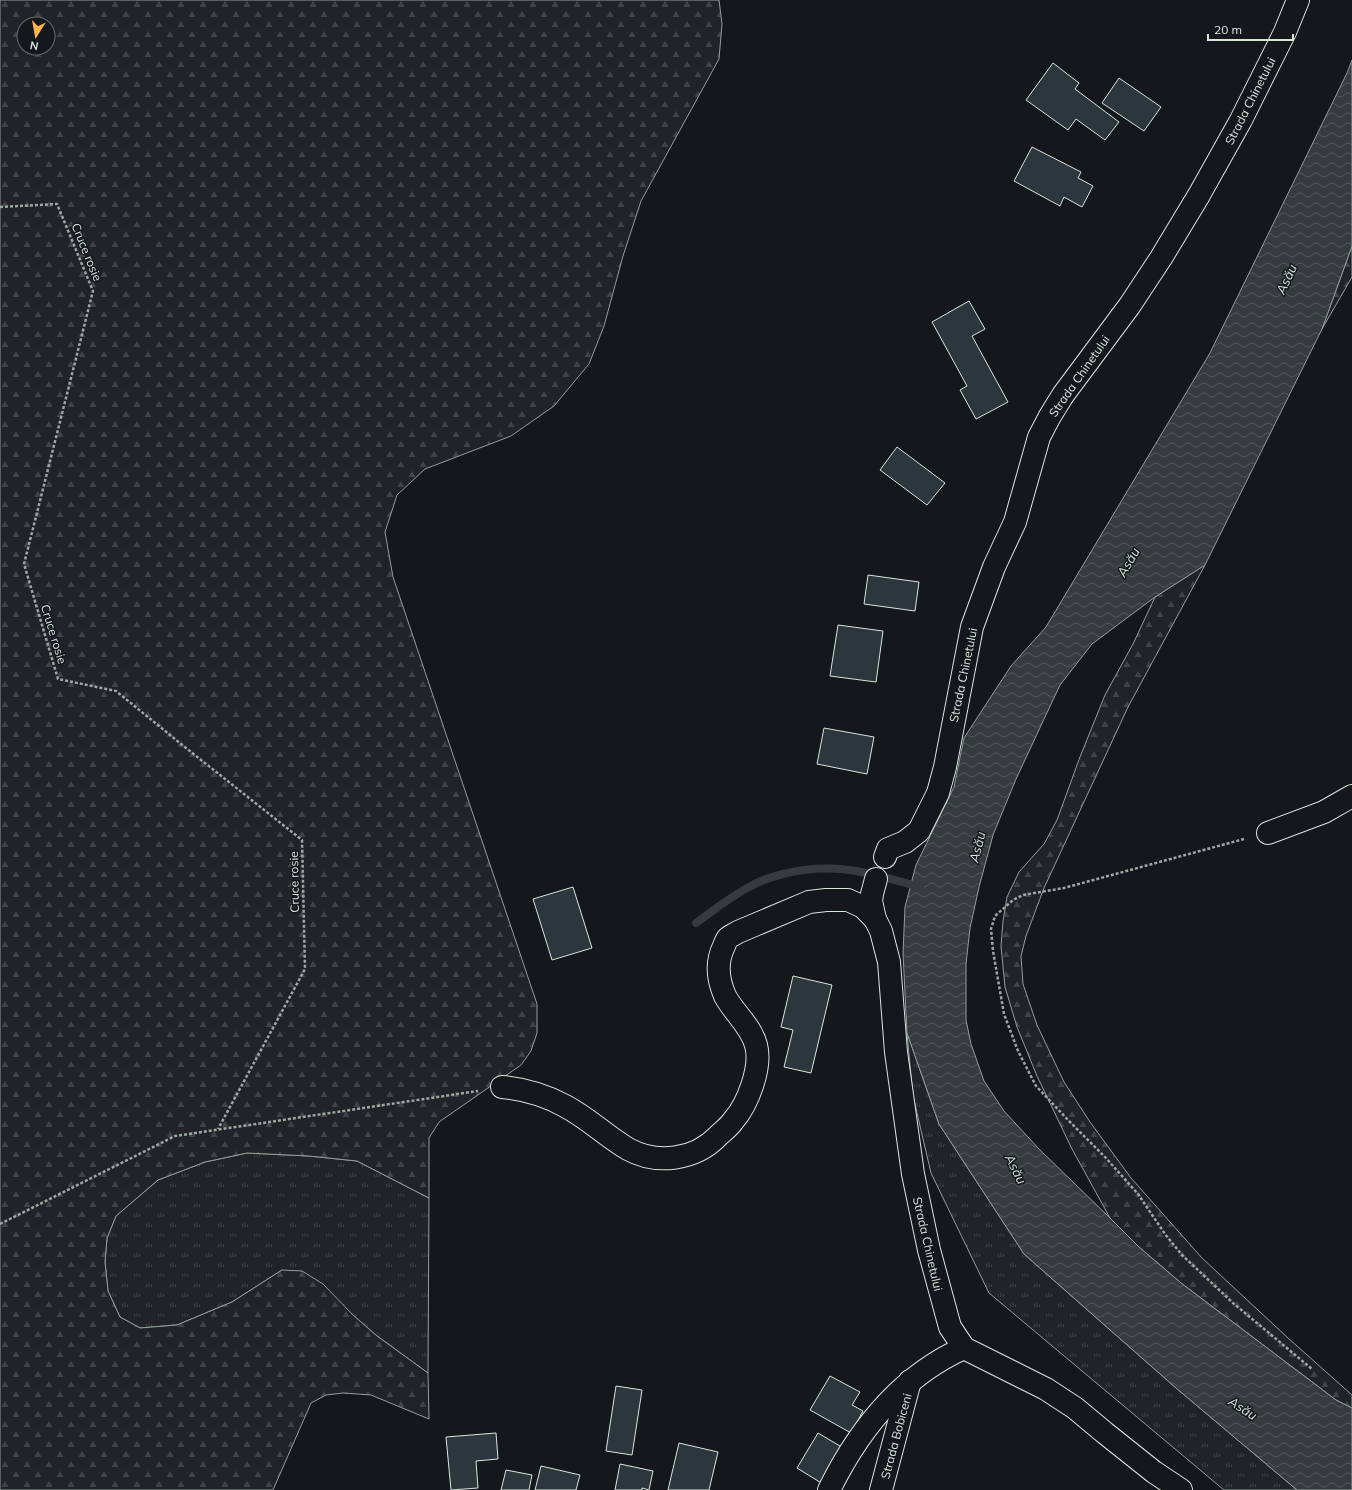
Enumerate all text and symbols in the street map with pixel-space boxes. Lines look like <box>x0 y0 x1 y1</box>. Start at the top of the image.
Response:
north arrow <box>16 16 56 56</box>
scale bar <box>1208 16 1293 42</box>
text: 20 m <box>1214 22 1242 37</box>
text: N <box>29 38 40 53</box>
street label: Strada Chinetului <box>1222 55 1279 147</box>
street label: Cruce rosie <box>69 221 105 283</box>
water label: Asău <box>1272 261 1300 297</box>
street label: Strada Chinetului <box>1045 332 1113 420</box>
water label: Asău <box>1113 544 1143 580</box>
street label: Cruce rosie <box>38 602 70 666</box>
street label: Strada Chinetului <box>946 626 980 724</box>
water label: Asău <box>965 830 989 865</box>
street label: Cruce rosie <box>286 851 302 913</box>
water label: Asău <box>1001 1151 1030 1187</box>
street label: Strada Chinetului <box>910 1195 946 1293</box>
street label: Strada Bobiceni <box>877 1391 915 1480</box>
water label: Asău <box>1225 1392 1260 1423</box>

